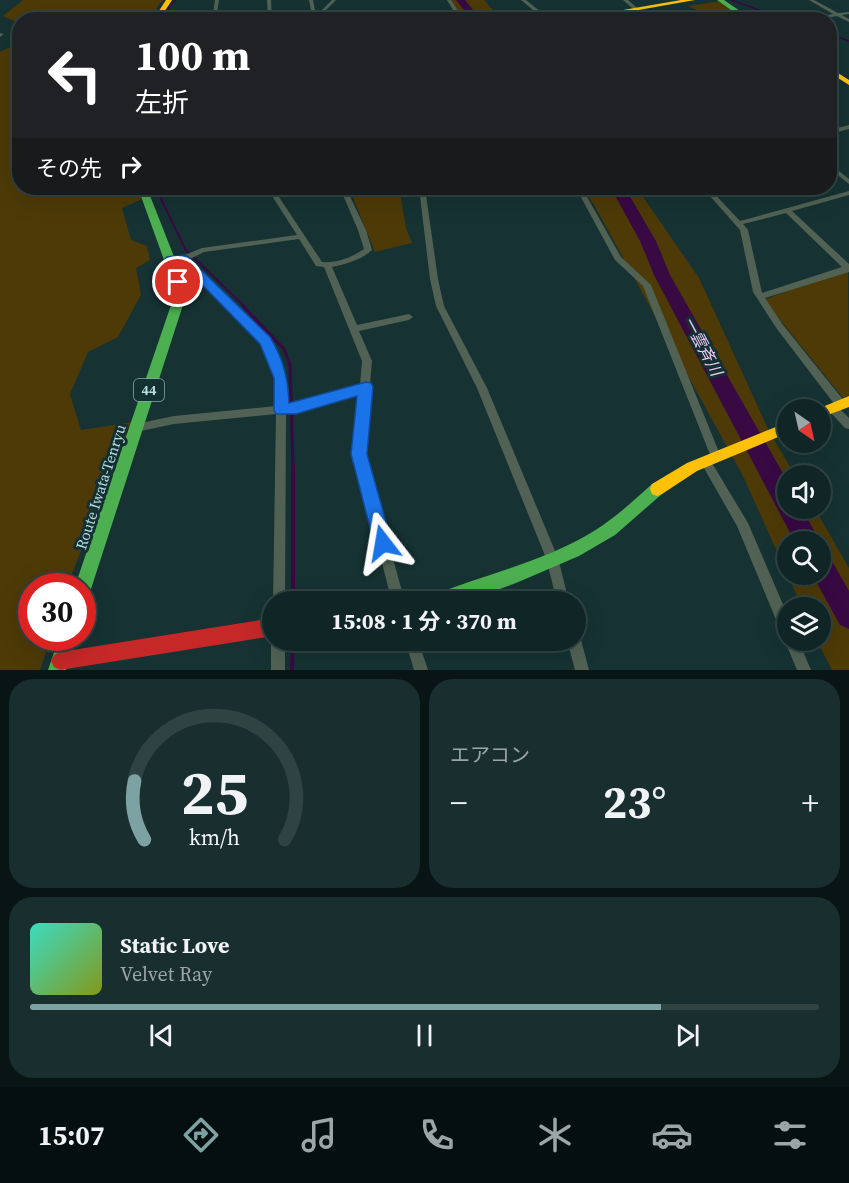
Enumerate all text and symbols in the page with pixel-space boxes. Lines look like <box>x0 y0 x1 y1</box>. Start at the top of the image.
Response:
text: 100 m <box>135 26 250 84</box>
icon: left <box>36 36 114 114</box>
text: 左折 <box>135 84 189 121</box>
icon: right <box>114 150 147 183</box>
text: その先 <box>36 153 102 183</box>
pin <box>152 256 203 307</box>
icon: arrive <box>161 265 194 298</box>
water label: 一雲斉川 <box>678 313 729 381</box>
road number: 44 <box>134 379 164 401</box>
north arrow <box>777 399 831 453</box>
map controls <box>777 399 831 651</box>
street label: Route Iwata-Tenryu <box>70 421 131 552</box>
button: sound <box>777 465 831 519</box>
position arrow <box>351 511 415 575</box>
button: search <box>777 531 831 585</box>
speed limit sign: 30 <box>18 573 96 651</box>
button: layers <box>777 597 831 651</box>
text: 15:08 · 1 分 · 370 m <box>331 606 517 636</box>
text: エアコン <box>450 741 530 769</box>
text: 25 <box>181 749 248 835</box>
text: 23° <box>603 771 666 833</box>
text: − <box>450 780 468 825</box>
text: + <box>801 780 819 825</box>
text: km/h <box>189 824 240 853</box>
text: Static Love <box>120 930 230 960</box>
text: Velvet Ray <box>120 960 212 988</box>
icon: previous <box>145 1019 178 1052</box>
icon: pause <box>408 1019 441 1052</box>
icon: next <box>671 1019 704 1052</box>
icon: directions <box>180 1114 222 1156</box>
icon: music <box>298 1114 340 1156</box>
icon: phone <box>416 1114 458 1156</box>
icon: climate <box>534 1114 576 1156</box>
icon: car <box>651 1114 693 1156</box>
icon: filters <box>769 1114 811 1156</box>
text: 15:07 <box>38 1117 105 1154</box>

